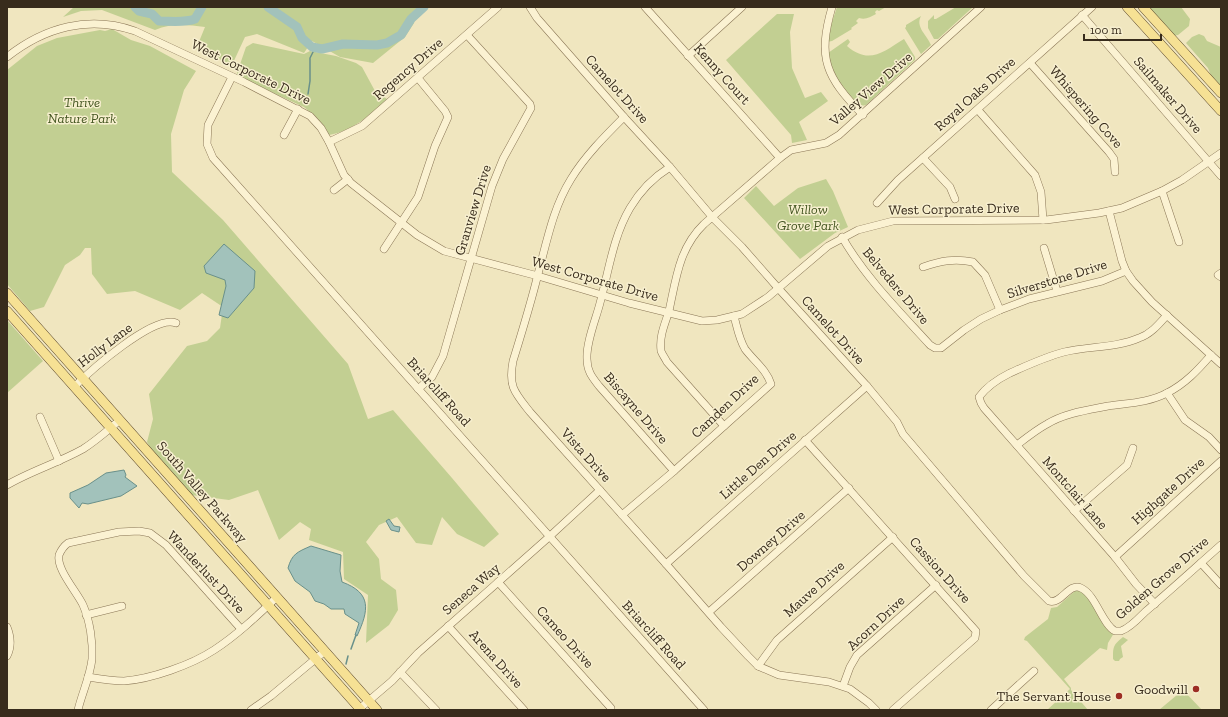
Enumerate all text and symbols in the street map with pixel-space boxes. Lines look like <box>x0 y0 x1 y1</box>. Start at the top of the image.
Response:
scale bar <box>1084 16 1161 42</box>
text: 100 m <box>1090 23 1122 37</box>
street label: Regency Drive <box>370 34 447 104</box>
street label: West Corporate Drive <box>188 36 314 109</box>
street label: Kenny Court <box>690 40 754 109</box>
street label: Valley View Drive <box>825 48 916 130</box>
street label: Camelot Drive <box>582 51 653 127</box>
street label: Royal Oaks Drive <box>931 53 1019 135</box>
street label: Sailmaker Drive <box>1130 53 1206 137</box>
street label: Whispering Cove <box>1046 62 1127 152</box>
park label: Thrive Nature Park <box>48 94 116 127</box>
street label: Granview Drive <box>451 162 495 257</box>
street label: West Corporate Drive <box>888 199 1020 219</box>
park label: Willow Grove Park <box>777 201 839 234</box>
street label: Belvedere Drive <box>859 244 933 328</box>
street label: West Corporate Drive <box>530 253 661 305</box>
street label: Silverstone Drive <box>1005 256 1109 302</box>
street label: Camelot Drive <box>798 292 869 368</box>
street label: Holly Lane <box>74 319 136 371</box>
street label: Briarcliff Road <box>404 354 475 430</box>
street label: Biscayne Drive <box>600 369 672 448</box>
street label: Camden Drive <box>688 370 763 442</box>
street label: Vista Drive <box>557 424 615 486</box>
street label: Little Den Drive <box>716 427 800 503</box>
street label: South Valley Parkway <box>153 438 251 547</box>
street label: Montclair Lane <box>1039 453 1112 533</box>
street label: Highgate Drive <box>1128 454 1208 528</box>
street label: Downey Drive <box>733 506 809 575</box>
street label: Wanderlust Drive <box>164 527 249 617</box>
street label: Cassion Drive <box>906 533 974 607</box>
street label: Golden Grove Drive <box>1112 533 1212 623</box>
street label: Mauve Drive <box>780 557 848 621</box>
street label: Seneca Way <box>439 559 504 619</box>
street label: Acorn Drive <box>844 592 909 654</box>
street label: Briarcliff Road <box>619 597 690 673</box>
street label: Cameo Drive <box>533 602 598 672</box>
street label: Arena Drive <box>465 626 527 692</box>
place label: Goodwill <box>1134 681 1188 698</box>
marker: Goodwill <box>1191 684 1201 694</box>
place label: The Servant House <box>997 688 1111 705</box>
marker: The Servant House <box>1114 691 1124 701</box>

